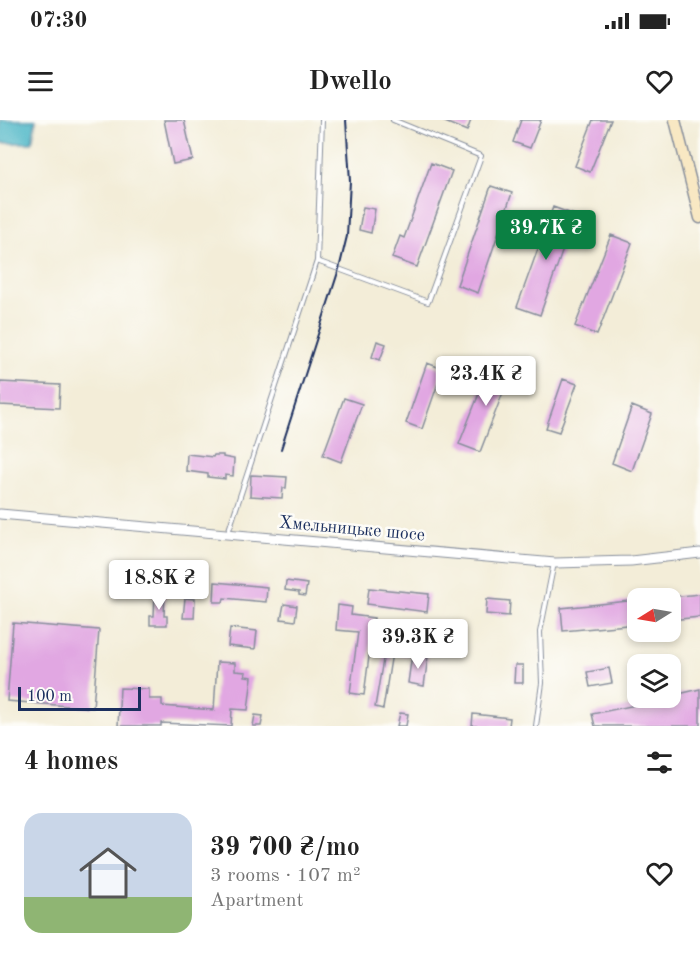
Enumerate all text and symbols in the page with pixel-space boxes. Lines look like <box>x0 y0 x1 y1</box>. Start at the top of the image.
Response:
text: 07:30 <box>30 10 87 32</box>
icon: menu <box>24 65 57 98</box>
icon: heart <box>643 65 676 98</box>
text: Dwello <box>308 68 392 95</box>
pin: 39.7K ₴ <box>491 210 601 261</box>
text: 39.7K ₴ <box>510 219 582 239</box>
pin: 23.4K ₴ <box>431 356 541 407</box>
text: 23.4K ₴ <box>450 365 522 385</box>
street label: Хмельницьке шосе <box>278 514 426 544</box>
pin: 18.8K ₴ <box>104 560 214 611</box>
text: 18.8K ₴ <box>123 569 195 589</box>
north arrow <box>627 588 681 642</box>
map controls <box>627 588 681 708</box>
pin: 39.3K ₴ <box>363 619 473 670</box>
text: 39.3K ₴ <box>382 628 454 648</box>
button: layers <box>627 654 681 708</box>
scale bar <box>18 684 141 712</box>
text: 100 m <box>27 689 72 705</box>
icon: filters <box>643 746 676 779</box>
text: 4 homes <box>24 749 118 775</box>
text: 39 700 ₴/mo <box>210 835 360 861</box>
icon: home <box>72 837 144 909</box>
icon: heart <box>643 857 676 890</box>
text: 3 rooms · 107 m² <box>210 866 360 886</box>
text: Apartment <box>210 891 304 911</box>

